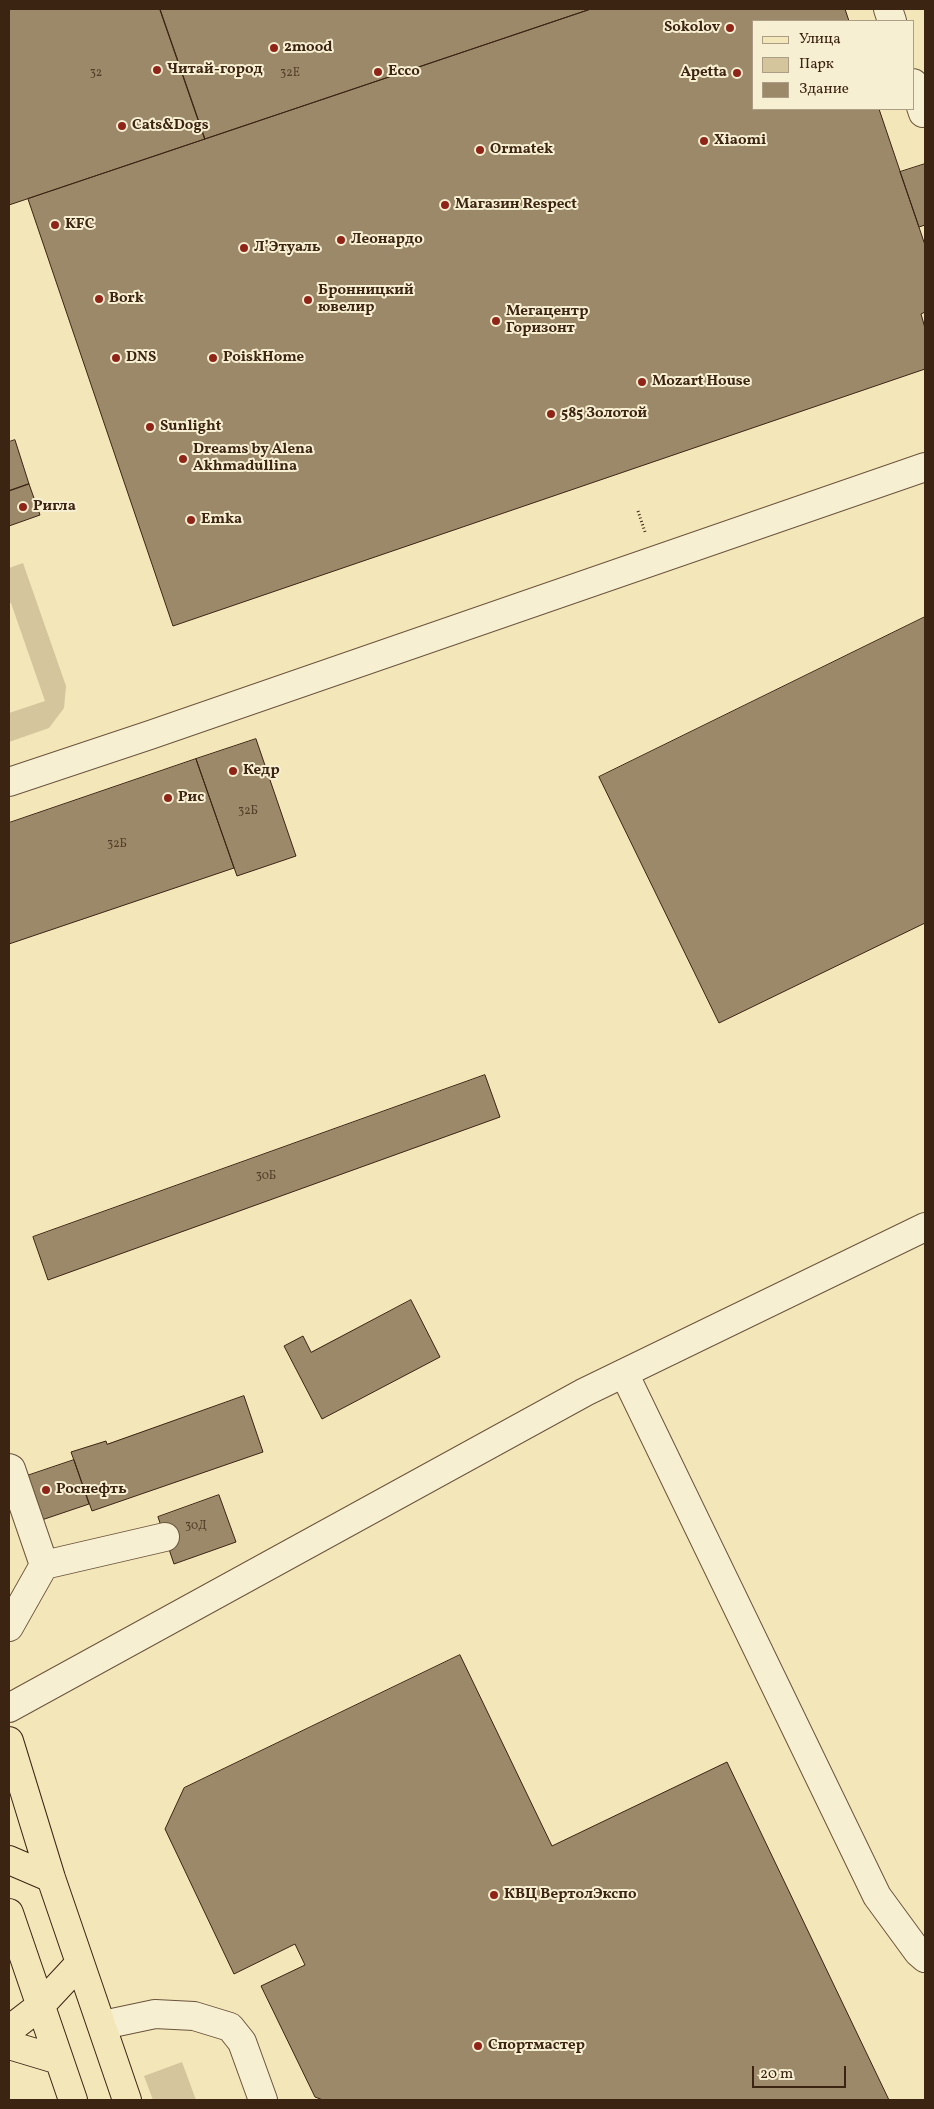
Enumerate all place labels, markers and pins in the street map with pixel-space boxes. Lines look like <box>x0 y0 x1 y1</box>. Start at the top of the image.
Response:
place label: Sokolov <box>664 19 720 37</box>
marker: Sokolov <box>724 22 736 34</box>
place label: 2mood <box>284 39 332 57</box>
marker: 2mood <box>268 42 280 54</box>
place label: Читай-город <box>167 61 263 79</box>
place label: Ecco <box>388 63 420 81</box>
marker: Читай-город <box>151 64 163 76</box>
place label: Apetta <box>680 64 727 82</box>
marker: Ecco <box>372 66 384 78</box>
marker: Apetta <box>731 67 743 79</box>
place label: Cats&Dogs <box>132 117 209 135</box>
marker: Cats&Dogs <box>116 120 128 132</box>
place label: Xiaomi <box>714 132 766 150</box>
marker: Xiaomi <box>698 135 710 147</box>
place label: Ormatek <box>490 141 553 159</box>
marker: Ormatek <box>474 144 486 156</box>
place label: Магазин Respect <box>455 196 577 214</box>
marker: Магазин Respect <box>439 199 451 211</box>
place label: KFC <box>65 216 94 234</box>
marker: KFC <box>49 219 61 231</box>
place label: Леонардо <box>351 231 423 249</box>
marker: Леонардо <box>335 234 347 246</box>
place label: Л’Этуаль <box>254 239 320 257</box>
marker: Л’Этуаль <box>238 242 250 254</box>
place label: Бронницкий ювелир <box>318 282 414 317</box>
place label: Bork <box>109 290 144 308</box>
marker: Bork <box>93 293 105 305</box>
marker: Бронницкий ювелир <box>302 294 314 306</box>
place label: Мегацентр Горизонт <box>506 303 589 338</box>
marker: Мегацентр Горизонт <box>490 315 502 327</box>
place label: DNS <box>126 349 156 367</box>
place label: PoiskHome <box>223 349 304 367</box>
marker: DNS <box>110 352 122 364</box>
marker: PoiskHome <box>207 352 219 364</box>
place label: Mozart House <box>652 373 750 391</box>
marker: Mozart House <box>636 376 648 388</box>
place label: 585 Золотой <box>561 405 647 423</box>
marker: 585 Золотой <box>545 408 557 420</box>
place label: Sunlight <box>160 418 221 436</box>
marker: Sunlight <box>144 421 156 433</box>
place label: Dreams by Alena Akhmadullina <box>193 441 313 476</box>
marker: Dreams by Alena Akhmadullina <box>177 453 189 465</box>
place label: Ригла <box>33 498 76 516</box>
marker: Ригла <box>17 501 29 513</box>
place label: Emka <box>201 511 242 529</box>
marker: Emka <box>185 514 197 526</box>
place label: Кедр <box>243 762 280 780</box>
marker: Кедр <box>227 765 239 777</box>
place label: Рис <box>178 789 204 807</box>
marker: Рис <box>162 792 174 804</box>
place label: Роснефть <box>56 1481 127 1499</box>
marker: Роснефть <box>40 1484 52 1496</box>
place label: КВЦ ВертолЭкспо <box>504 1886 636 1904</box>
marker: КВЦ ВертолЭкспо <box>488 1889 500 1901</box>
place label: Спортмастер <box>488 2037 585 2055</box>
marker: Спортмастер <box>472 2040 484 2052</box>

